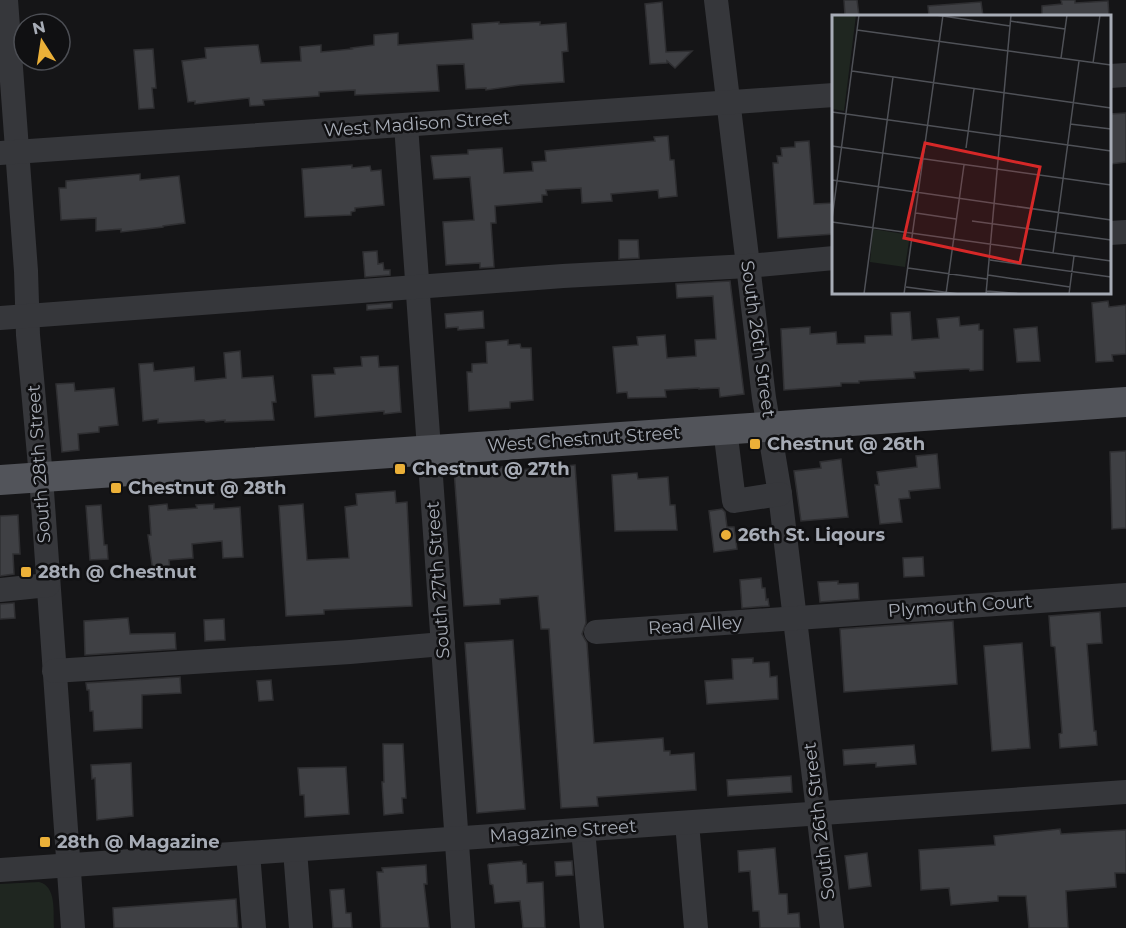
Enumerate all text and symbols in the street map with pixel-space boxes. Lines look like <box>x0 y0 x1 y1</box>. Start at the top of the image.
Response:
north arrow <box>12 12 72 72</box>
inset map <box>832 15 1111 294</box>
text: N <box>31 17 47 38</box>
street label: West Madison Street <box>323 107 511 141</box>
street label: South 26th Street <box>736 259 780 419</box>
street label: South 28th Street <box>22 384 56 544</box>
street label: West Chestnut Street <box>487 421 681 457</box>
place label: Chestnut @ 26th <box>767 433 925 455</box>
marker: Chestnut @ 26th <box>748 437 762 451</box>
place label: Chestnut @ 27th <box>412 458 570 480</box>
marker: Chestnut @ 27th <box>393 462 407 476</box>
place label: Chestnut @ 28th <box>128 477 287 499</box>
marker: Chestnut @ 28th <box>109 481 123 495</box>
street label: South 27th Street <box>422 501 454 659</box>
place label: 26th St. Liqours <box>738 524 885 546</box>
marker: 26th St. Liqours <box>719 528 733 542</box>
place label: 28th @ Chestnut <box>38 561 197 583</box>
marker: 28th @ Chestnut <box>19 565 33 579</box>
street label: Plymouth Court <box>887 590 1033 622</box>
street label: Read Alley <box>647 611 743 639</box>
street label: South 26th Street <box>798 741 840 901</box>
street label: Magazine Street <box>489 815 637 847</box>
place label: 28th @ Magazine <box>57 831 220 853</box>
marker: 28th @ Magazine <box>38 835 52 849</box>

